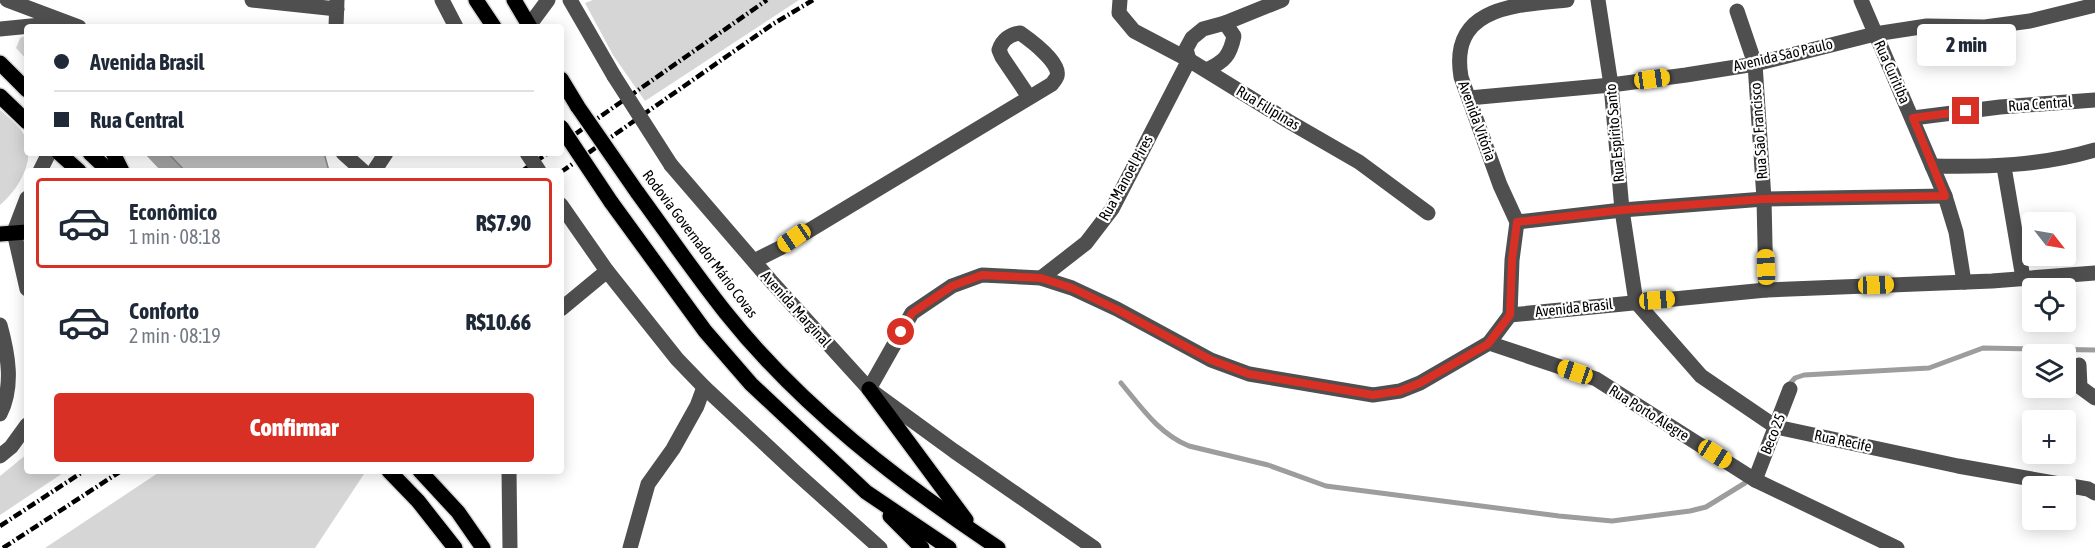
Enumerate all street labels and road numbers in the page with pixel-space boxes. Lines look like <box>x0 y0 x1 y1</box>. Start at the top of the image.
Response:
street label: Avenida São Paulo <box>1731 35 1834 74</box>
street label: Rua Curitiba <box>1871 38 1914 106</box>
street label: Avenida Vitória <box>1455 78 1500 163</box>
street label: Rua Filipinas <box>1234 82 1303 133</box>
street label: Rua São Francisco <box>1747 82 1770 180</box>
street label: Rua Espírito Santo <box>1602 83 1627 183</box>
street label: Rua Central <box>2007 93 2073 114</box>
street label: Rua Manoel Pires <box>1095 132 1156 223</box>
street label: Rodovia Governador Mário Covas <box>639 167 761 321</box>
street label: Avenida Marginal <box>758 267 835 350</box>
street label: Avenida Brasil <box>1534 295 1614 320</box>
street label: Rua Porto Alegre <box>1606 381 1693 444</box>
street label: Beco 25 <box>1757 411 1788 457</box>
street label: Rua Recife <box>1813 426 1873 455</box>

